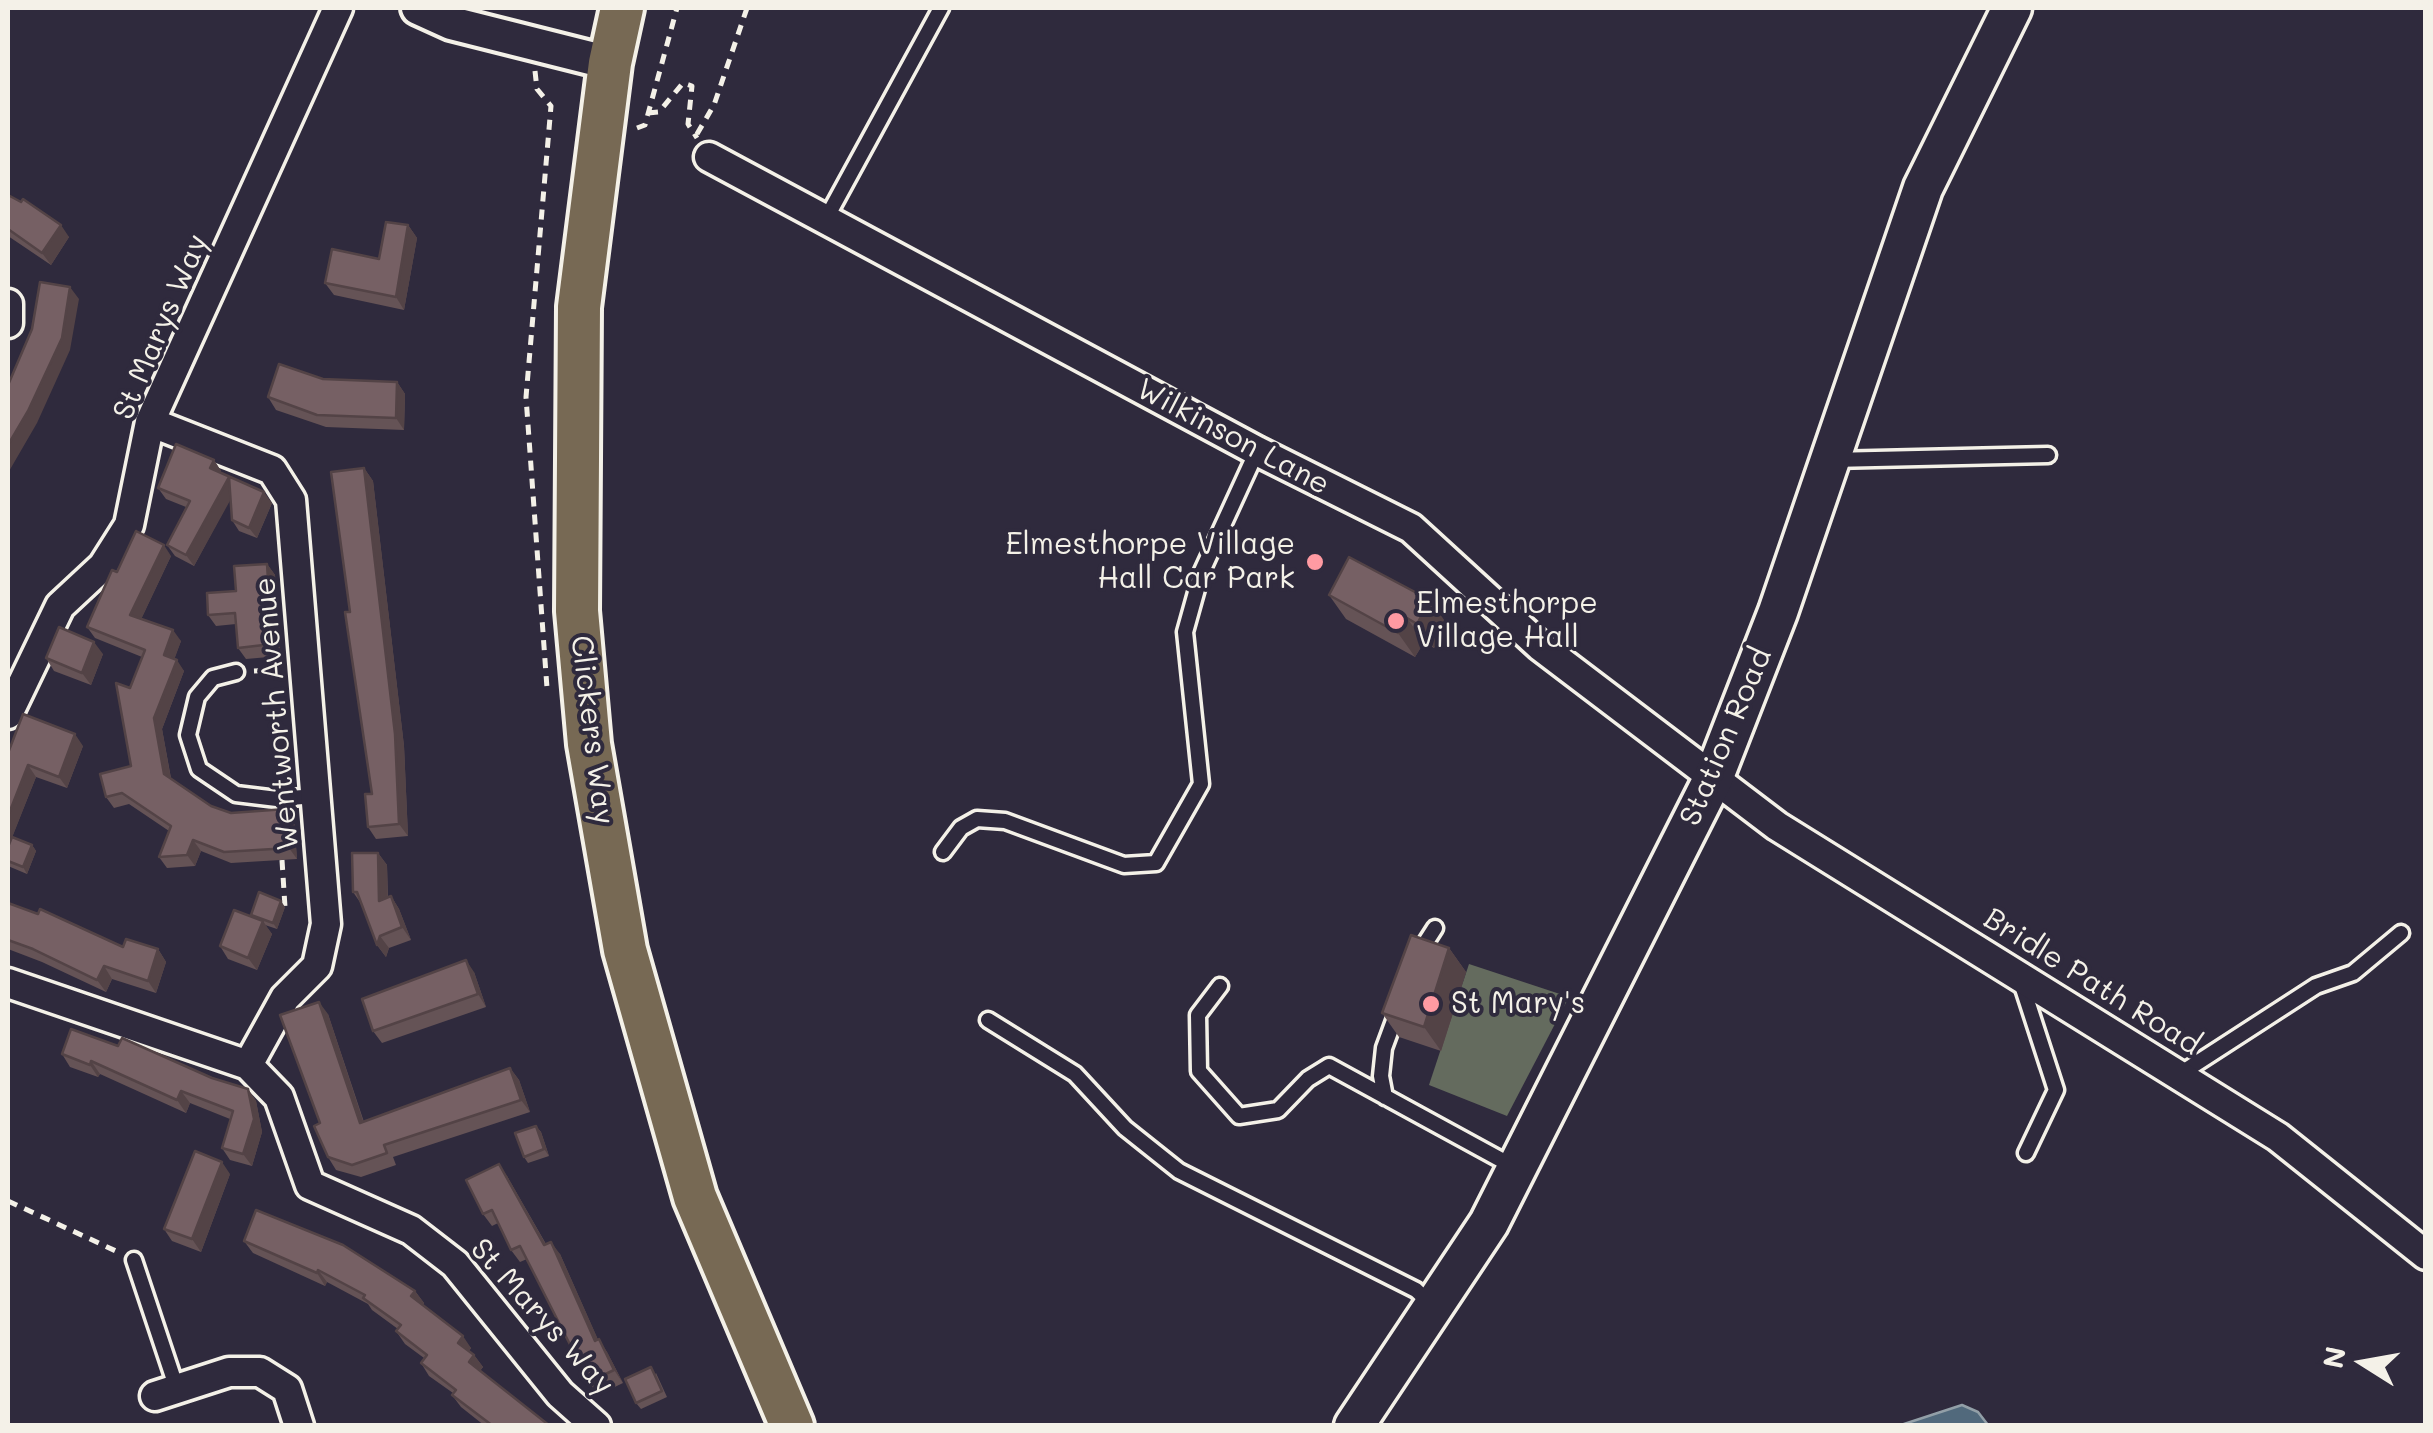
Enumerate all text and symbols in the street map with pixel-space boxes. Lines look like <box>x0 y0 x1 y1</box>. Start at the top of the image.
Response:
street label: St Marys Way <box>106 229 216 425</box>
street label: Wilkinson Lane <box>1131 371 1335 503</box>
place label: Elmesthorpe Village Hall Car Park <box>1005 527 1295 598</box>
marker: Elmesthorpe Village Hall Car Park <box>1304 551 1326 573</box>
street label: Wentworth Avenue <box>247 576 307 852</box>
place label: Elmesthorpe Village Hall <box>1416 586 1598 656</box>
marker: Elmesthorpe Village Hall <box>1385 610 1407 632</box>
street label: Clickers Way <box>563 633 621 827</box>
street label: Station Road <box>1672 643 1780 831</box>
street label: Bridle Path Road <box>1977 901 2207 1063</box>
place label: St Mary's <box>1451 986 1585 1022</box>
marker: St Mary's <box>1420 993 1442 1015</box>
street label: St Marys Way <box>462 1231 622 1403</box>
north arrow <box>2313 1313 2413 1413</box>
text: N <box>2314 1343 2353 1371</box>

